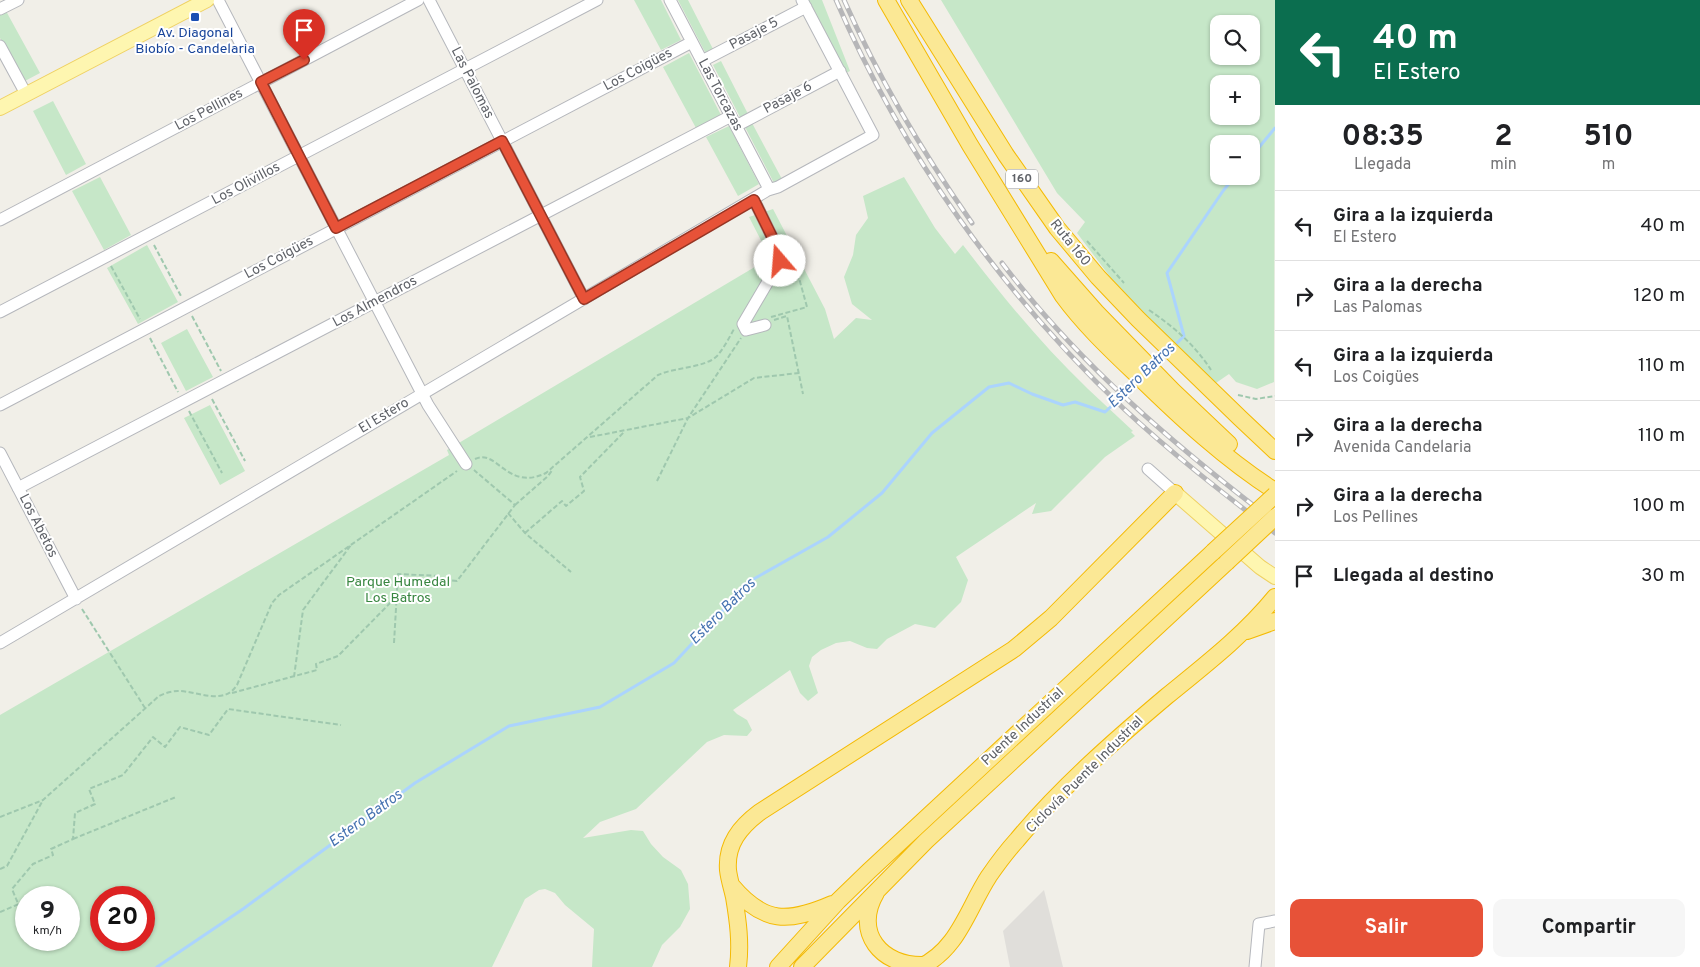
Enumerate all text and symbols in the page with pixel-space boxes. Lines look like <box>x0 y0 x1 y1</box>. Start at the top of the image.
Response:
pin <box>283 9 325 60</box>
marker: Av. Diagonal Biobío - Candelaria <box>189 11 201 23</box>
street label: Pasaje 5 <box>727 14 781 54</box>
map controls <box>1210 15 1260 185</box>
button: search <box>1210 15 1260 65</box>
icon: arrive <box>290 16 318 44</box>
text: 40 m <box>1373 17 1458 61</box>
icon: left <box>1290 20 1355 85</box>
place label: Av. Diagonal Biobío - Candelaria <box>135 25 255 58</box>
street label: Las Palomas <box>447 44 497 122</box>
street label: Los Coigües <box>601 45 675 95</box>
street label: Las Torcazas <box>694 56 746 134</box>
text: El Estero <box>1373 60 1460 87</box>
button: + <box>1210 75 1260 125</box>
street label: Pasaje 6 <box>761 78 815 118</box>
street label: Los Pellines <box>172 85 246 135</box>
text: 08:35 <box>1342 119 1424 156</box>
text: 2 <box>1494 119 1513 156</box>
text: 510 <box>1583 119 1633 156</box>
button: − <box>1210 135 1260 185</box>
text: Llegada <box>1354 155 1411 175</box>
text: min <box>1490 155 1517 175</box>
text: m <box>1602 155 1615 175</box>
street label: Los Olivillos <box>209 159 283 209</box>
road number: 160 <box>1006 170 1038 188</box>
text: Gira a la izquierda <box>1333 204 1493 228</box>
icon: left <box>1290 212 1318 240</box>
text: 40 m <box>1640 214 1685 238</box>
street label: Ruta 160 <box>1046 216 1094 270</box>
text: El Estero <box>1333 228 1397 248</box>
street label: Los Coigües <box>242 233 316 283</box>
position arrow <box>753 234 805 286</box>
street label: Los Almendros <box>330 273 420 331</box>
text: Gira a la derecha <box>1333 274 1483 298</box>
icon: right <box>1290 282 1318 310</box>
text: 120 m <box>1634 284 1685 308</box>
text: Las Palomas <box>1333 298 1422 318</box>
water label: Estero Batros <box>1104 339 1180 413</box>
text: Gira a la izquierda <box>1333 344 1493 368</box>
icon: left <box>1290 352 1318 380</box>
text: 110 m <box>1638 354 1685 378</box>
text: Los Coigües <box>1333 368 1419 388</box>
street label: El Estero <box>356 394 412 438</box>
text: Gira a la derecha <box>1333 414 1483 438</box>
icon: right <box>1290 422 1318 450</box>
text: 110 m <box>1638 424 1685 448</box>
text: Avenida Candelaria <box>1333 438 1471 458</box>
text: Gira a la derecha <box>1333 484 1483 508</box>
street label: Los Abetos <box>15 491 61 561</box>
icon: right <box>1290 492 1318 520</box>
text: 100 m <box>1633 494 1685 518</box>
text: Los Pellines <box>1333 508 1418 528</box>
icon: arrive <box>1290 562 1318 590</box>
text: Llegada al destino <box>1333 564 1494 588</box>
text: 30 m <box>1641 564 1685 588</box>
park label: Parque Humedal Los Batros <box>346 574 450 607</box>
water label: Estero Batros <box>686 575 760 649</box>
street label: Puente Industrial <box>978 684 1068 770</box>
street label: Ciclovía Puente Industrial <box>1023 713 1147 837</box>
water label: Estero Batros <box>325 786 407 852</box>
speed limit sign: 20 <box>90 886 155 951</box>
text: 9 <box>40 896 55 928</box>
button: Salir <box>1290 899 1483 957</box>
button: Compartir <box>1493 899 1685 957</box>
text: km/h <box>33 923 62 939</box>

